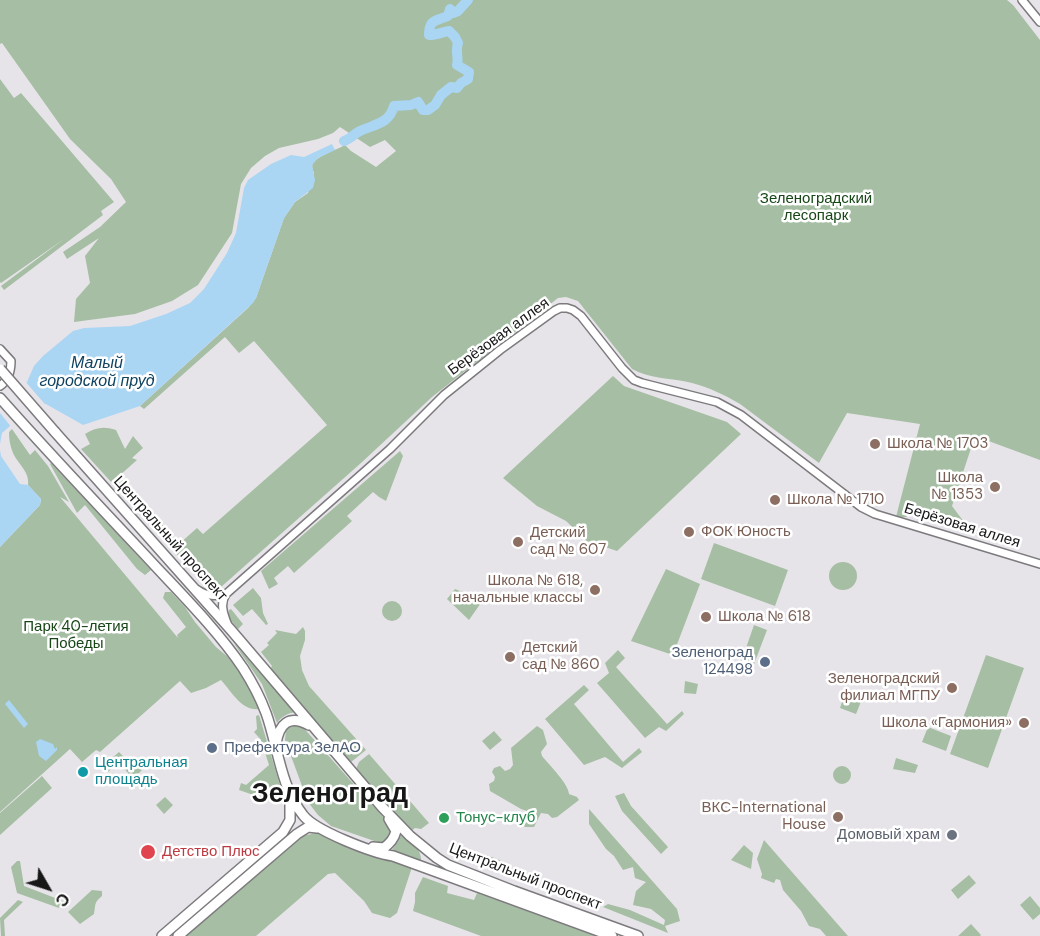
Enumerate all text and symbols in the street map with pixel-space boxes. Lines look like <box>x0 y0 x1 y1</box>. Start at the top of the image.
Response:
park label: Зеленоградский лесопарк <box>760 190 872 225</box>
street label: Берёзовая аллея <box>445 294 553 380</box>
water label: Малый городской пруд <box>39 354 155 392</box>
place label: Школа № 1703 <box>887 435 988 453</box>
marker: Школа № 1703 <box>868 437 882 451</box>
place label: Школа № 1353 <box>931 469 983 504</box>
street label: Центральный проспект <box>109 473 231 605</box>
marker: Школа № 1353 <box>988 480 1002 494</box>
place label: Школа № 1710 <box>787 491 884 509</box>
marker: Школа № 1710 <box>768 493 782 507</box>
street label: Берёзовая аллея <box>902 500 1022 552</box>
place label: ФОК Юность <box>701 523 791 541</box>
place label: Детский сад № 607 <box>530 524 606 559</box>
marker: ФОК Юность <box>682 525 696 539</box>
marker: Детский сад № 607 <box>511 535 525 549</box>
place label: Школа № 618, начальные классы <box>453 572 583 607</box>
marker: Школа № 618, начальные классы <box>588 583 602 597</box>
place label: Школа № 618 <box>718 608 811 626</box>
marker: Школа № 618 <box>699 610 713 624</box>
park label: Парк 40-летия Победы <box>23 618 129 653</box>
place label: Детский сад № 860 <box>522 639 599 674</box>
place label: Зеленоград 124498 <box>671 644 753 679</box>
marker: Детский сад № 860 <box>503 650 517 664</box>
marker: Зеленоград 124498 <box>758 655 772 669</box>
place label: Зеленоградский филиал МГПУ <box>828 670 940 705</box>
marker: Зеленоградский филиал МГПУ <box>945 681 959 695</box>
place label: Школа «Гармония» <box>881 714 1012 732</box>
marker: Школа «Гармония» <box>1017 716 1031 730</box>
place label: Префектура ЗелАО <box>224 739 361 757</box>
marker: Префектура ЗелАО <box>205 741 219 755</box>
place label: Центральная площадь <box>95 754 188 789</box>
marker: Центральная площадь <box>76 765 90 779</box>
district label: Зеленоград <box>252 779 408 811</box>
place label: ВКС-International House <box>702 799 826 834</box>
place label: Тонус-клуб <box>456 809 535 827</box>
marker: ВКС-International House <box>831 810 845 824</box>
marker: Тонус-клуб <box>437 811 451 825</box>
place label: Домовый храм <box>837 826 940 844</box>
marker: Домовый храм <box>945 828 959 842</box>
street label: Центральный проспект <box>446 840 604 914</box>
marker: Детство Плюс <box>139 843 157 861</box>
place label: Детство Плюс <box>162 843 259 861</box>
north arrow <box>18 858 78 918</box>
text: С <box>51 889 74 911</box>

